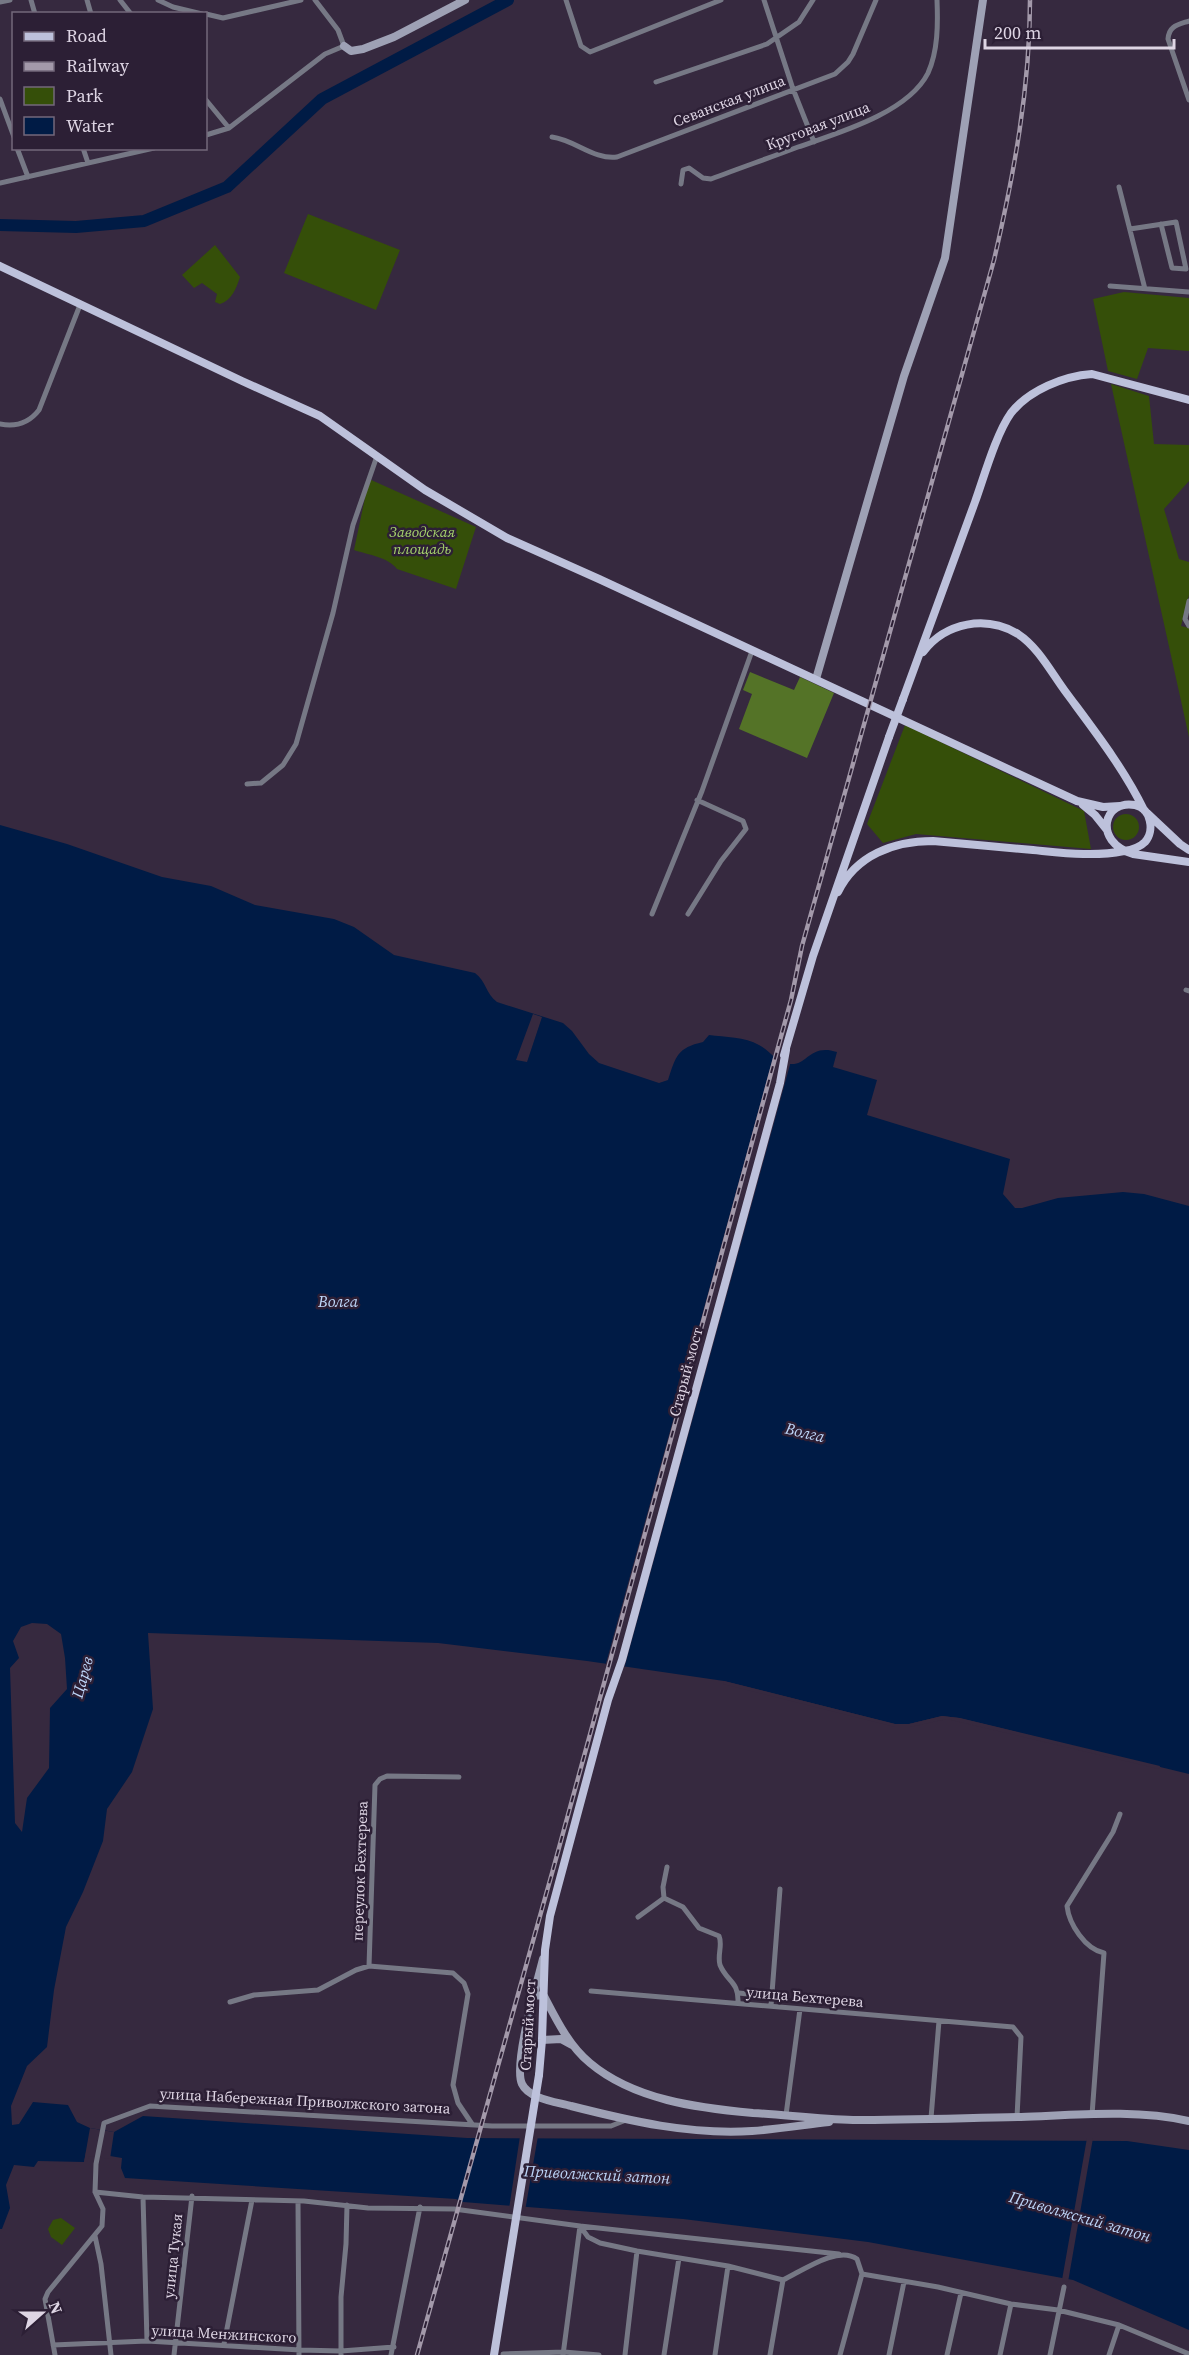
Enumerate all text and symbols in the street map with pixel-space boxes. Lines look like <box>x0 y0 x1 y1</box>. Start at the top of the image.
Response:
legend <box>12 12 207 150</box>
scale bar <box>985 12 1174 50</box>
text: 200 m <box>994 20 1041 45</box>
text: Road <box>66 23 107 48</box>
text: Railway <box>66 53 130 78</box>
street label: Севанская улица <box>670 69 788 132</box>
text: Park <box>66 83 103 108</box>
street label: Круговая улица <box>763 96 873 155</box>
text: Water <box>66 113 114 138</box>
park label: Заводская площадь <box>389 521 456 559</box>
water label: Волга <box>317 1290 359 1312</box>
street label: Старый мост <box>664 1325 708 1419</box>
water label: Волга <box>782 1417 828 1447</box>
water label: Царев <box>66 1653 98 1701</box>
street label: переулок Бехтерева <box>347 1800 372 1941</box>
street label: Старый мост <box>515 1979 540 2071</box>
street label: улица Бехтерева <box>746 1981 865 2012</box>
street label: улица Набережная Приволжского затона <box>159 2082 451 2119</box>
water label: Приволжский затон <box>522 2159 672 2189</box>
water label: Приволжский затон <box>1006 2185 1154 2247</box>
street label: улица Тукая <box>158 2212 187 2299</box>
north arrow <box>12 2283 72 2343</box>
text: N <box>44 2298 68 2317</box>
street label: улица Менжинского <box>151 2319 297 2348</box>

